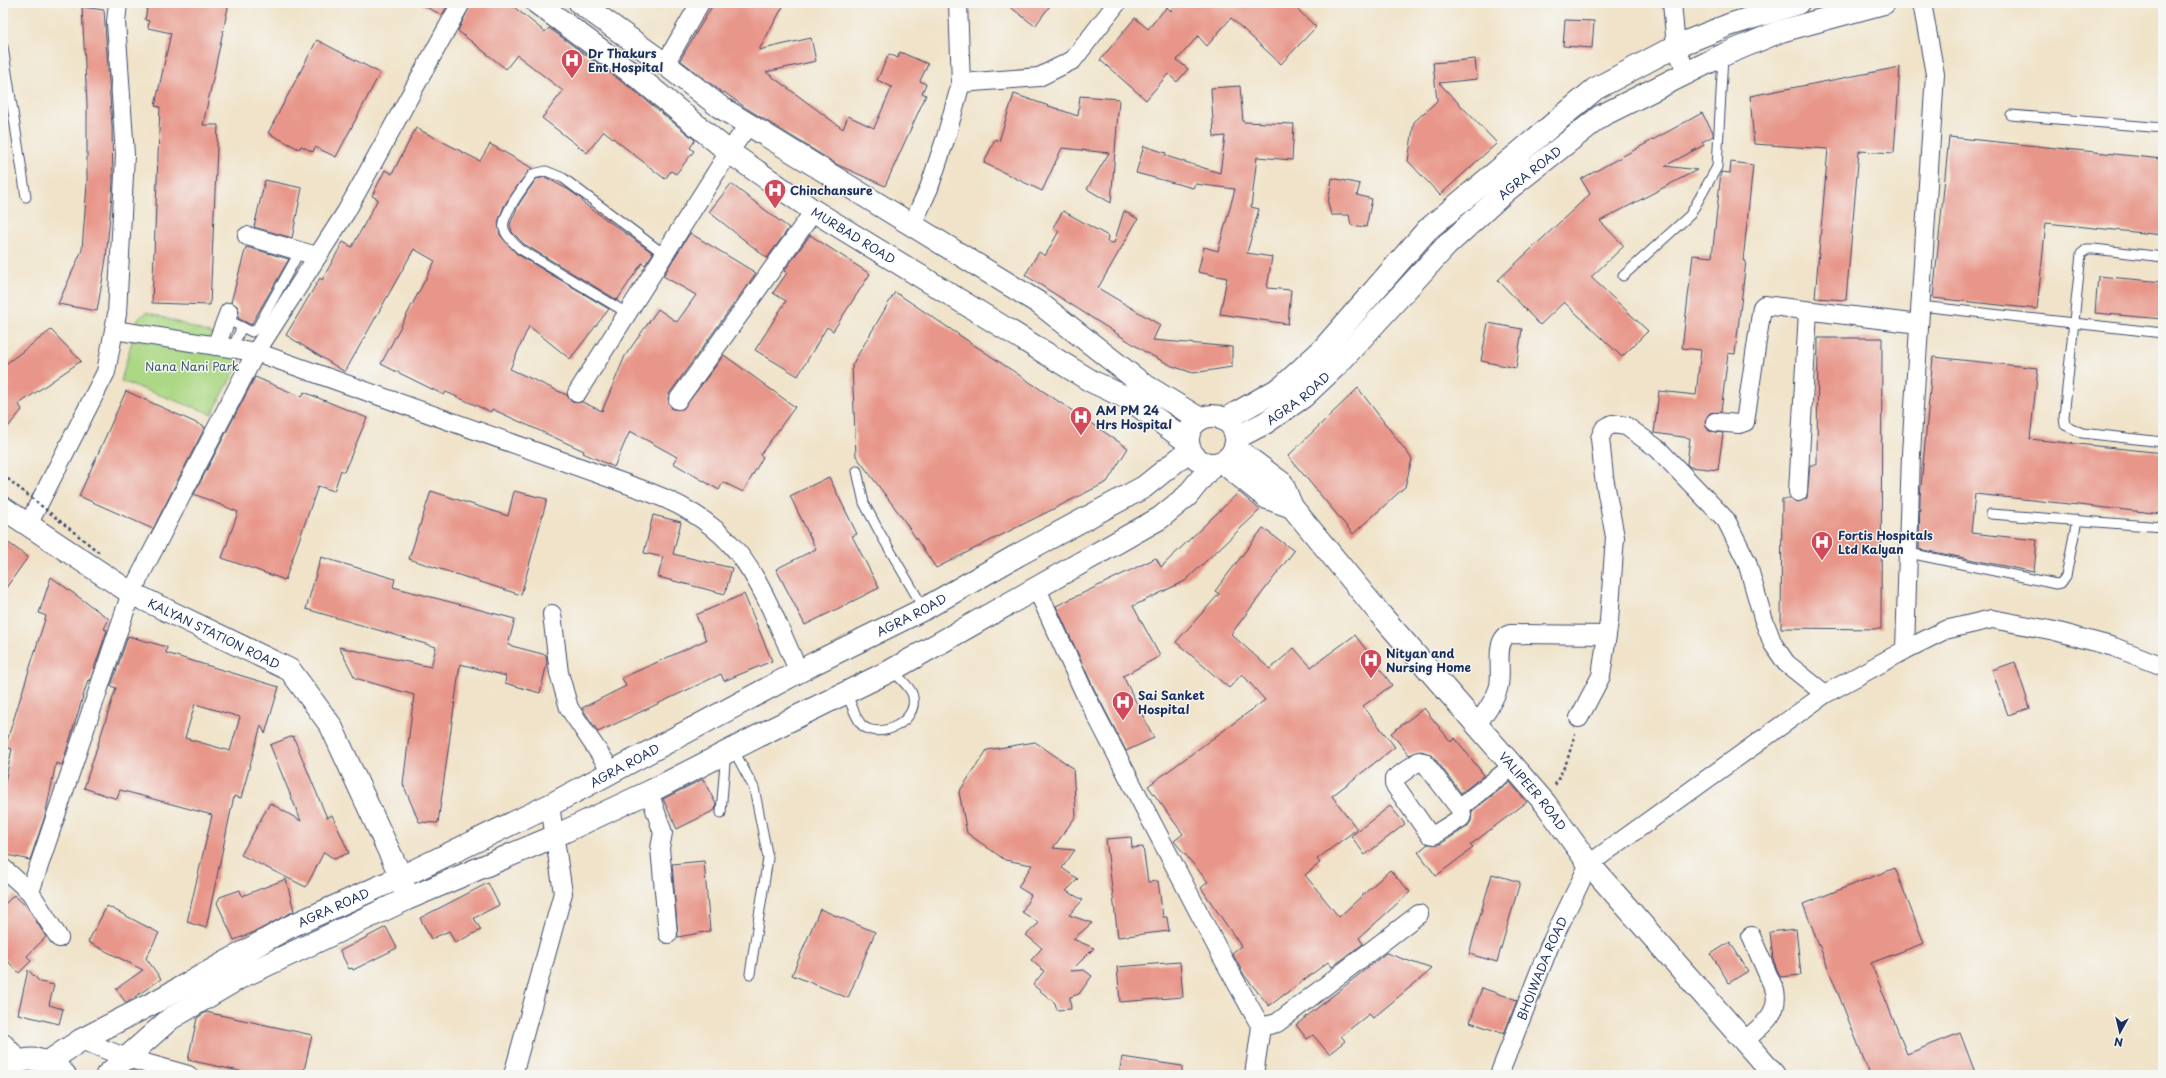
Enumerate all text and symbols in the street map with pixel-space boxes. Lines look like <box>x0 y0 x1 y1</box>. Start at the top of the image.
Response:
place label: Dr Thakurs Ent Hospital <box>588 44 663 76</box>
hospital icon: Dr Thakurs Ent Hospital <box>559 47 585 80</box>
street label: AGRA ROAD <box>1494 142 1565 203</box>
hospital icon: Chinchansure <box>762 177 788 210</box>
place label: Chinchansure <box>790 181 873 199</box>
street label: MURBAD ROAD <box>808 203 899 268</box>
park label: Nana Nani Park <box>145 357 239 375</box>
street label: AGRA ROAD <box>1262 367 1334 429</box>
place label: AM PM 24 Hrs Hospital <box>1096 401 1172 433</box>
hospital icon: AM PM 24 Hrs Hospital <box>1068 404 1094 437</box>
place label: Fortis Hospitals Ltd Kalyan <box>1838 526 1933 558</box>
hospital icon: Fortis Hospitals Ltd Kalyan <box>1809 529 1835 562</box>
street label: AGRA ROAD <box>873 589 950 640</box>
street label: KALYAN STATION ROAD <box>145 594 283 673</box>
place label: Nityan and Nursing Home <box>1386 644 1471 676</box>
hospital icon: Nityan and Nursing Home <box>1358 647 1384 680</box>
place label: Sai Sanket Hospital <box>1138 686 1205 718</box>
hospital icon: Sai Sanket Hospital <box>1110 689 1136 722</box>
street label: AGRA ROAD <box>586 739 663 791</box>
street label: VALIPEER ROAD <box>1495 748 1571 834</box>
street label: AGRA ROAD <box>295 883 372 931</box>
street label: BHOIWADA ROAD <box>1512 913 1571 1023</box>
north arrow <box>2100 1012 2140 1052</box>
text: N <box>2113 1033 2124 1051</box>

